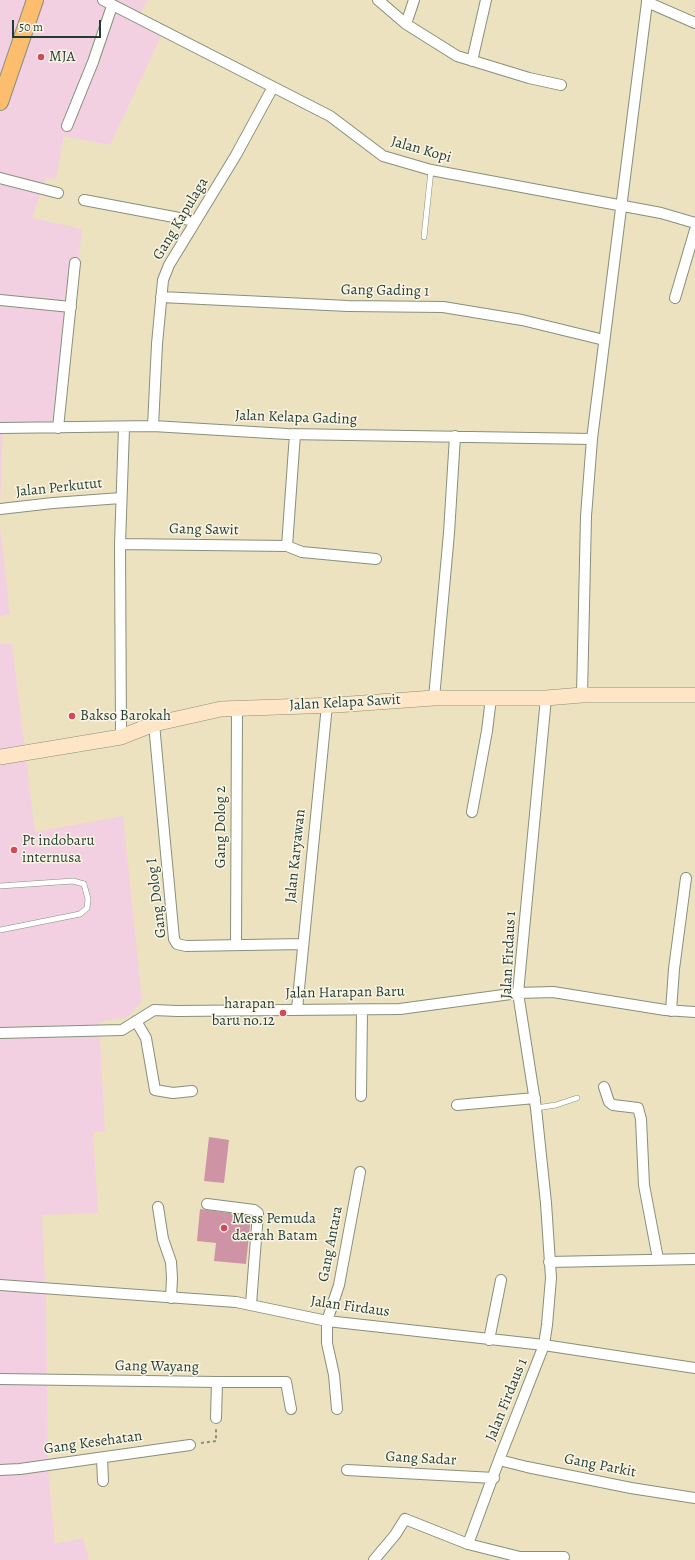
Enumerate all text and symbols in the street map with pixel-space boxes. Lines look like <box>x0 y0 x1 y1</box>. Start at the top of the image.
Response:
scale bar <box>14 12 103 38</box>
text: 50 m <box>19 19 43 35</box>
place label: MJA <box>49 48 75 66</box>
marker: MJA <box>36 52 46 62</box>
street label: Jalan Kopi <box>389 133 453 167</box>
street label: Gang Kapulaga <box>149 175 213 263</box>
street label: Gang Gading 1 <box>341 281 429 301</box>
street label: Jalan Kelapa Gading <box>235 407 357 429</box>
street label: Jalan Perkutut <box>15 475 103 501</box>
street label: Gang Sawit <box>169 520 239 540</box>
street label: Jalan Kelapa Sawit <box>289 691 401 715</box>
place label: Bakso Barokah <box>80 707 171 725</box>
marker: Bakso Barokah <box>67 711 77 721</box>
street label: Gang Dolog 2 <box>212 786 230 868</box>
street label: Jalan Karyawan <box>282 808 310 904</box>
place label: Pt indobaru internusa <box>22 832 95 867</box>
marker: Pt indobaru internusa <box>9 845 19 855</box>
street label: Gang Dolog I <box>143 857 171 939</box>
street label: Jalan Firdaus 1 <box>498 911 520 999</box>
street label: Jalan Harapan Baru <box>285 983 405 1003</box>
place label: harapan baru no.12 <box>212 995 275 1030</box>
marker: harapan baru no.12 <box>278 1008 288 1018</box>
street label: Gang Antara <box>315 1205 347 1283</box>
place label: Mess Pemuda daerah Batam <box>232 1210 318 1245</box>
marker: Mess Pemuda daerah Batam <box>219 1223 229 1233</box>
street label: Jalan Firdaus <box>309 1293 391 1321</box>
street label: Jalan Firdaus 1 <box>482 1356 532 1444</box>
street label: Gang Wayang <box>115 1357 199 1377</box>
street label: Gang Kesehatan <box>43 1427 143 1459</box>
street label: Gang Sadar <box>385 1448 457 1470</box>
street label: Gang Parkit <box>563 1450 637 1482</box>

